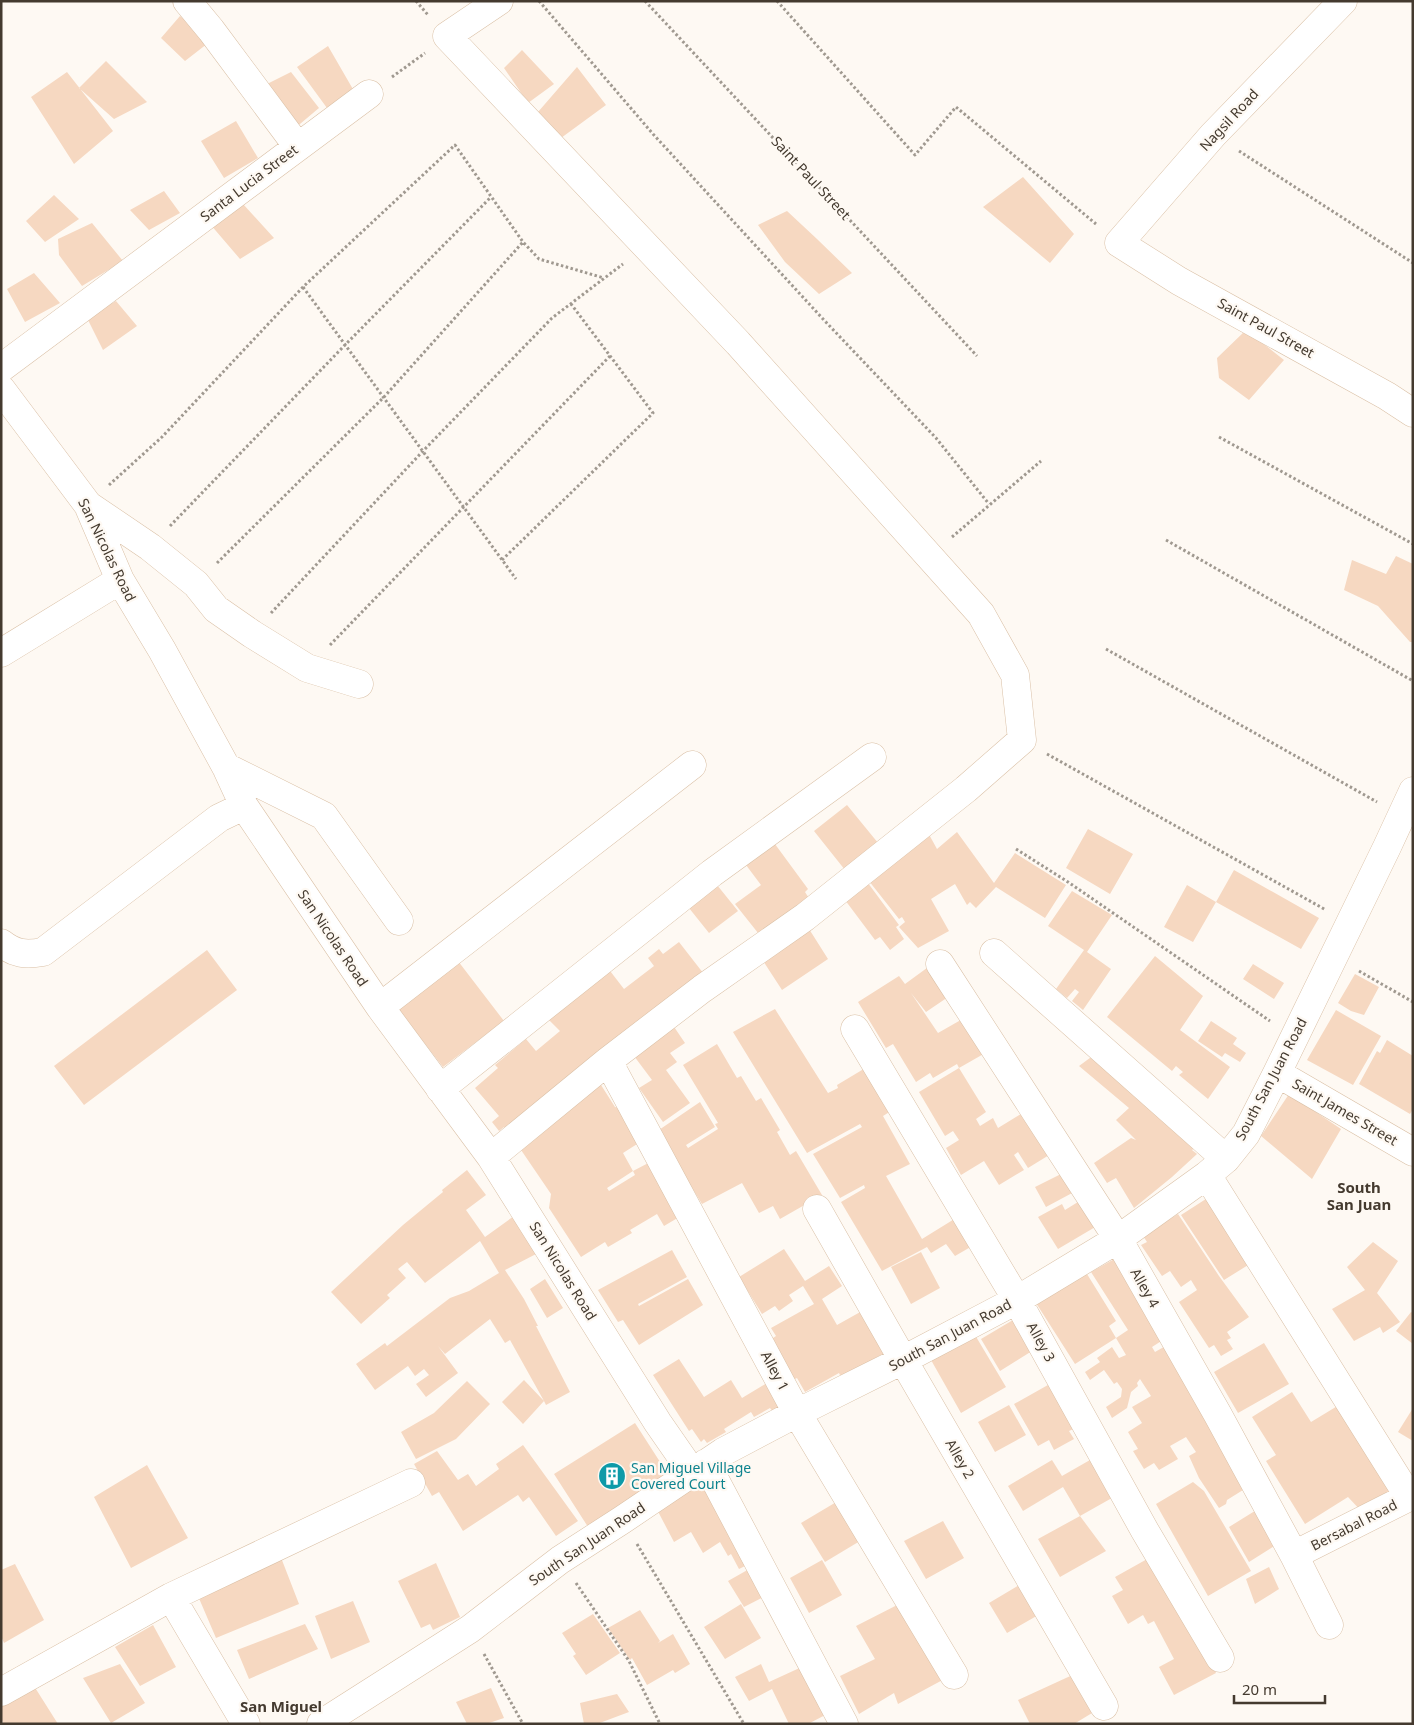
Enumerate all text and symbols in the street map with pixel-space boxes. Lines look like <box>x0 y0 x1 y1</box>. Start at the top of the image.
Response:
street label: Nagsil Road <box>1195 85 1262 155</box>
street label: Saint Paul Street <box>768 132 855 224</box>
street label: Santa Lucia Street <box>196 140 301 226</box>
street label: Saint Paul Street <box>1214 293 1318 362</box>
street label: San Nicolas Road <box>74 495 141 605</box>
street label: San Nicolas Road <box>294 886 373 990</box>
street label: South San Juan Road <box>1230 1014 1311 1143</box>
street label: Saint James Street <box>1289 1074 1401 1149</box>
district label: South San Juan <box>1327 1177 1391 1214</box>
street label: San Nicolas Road <box>525 1218 601 1324</box>
street label: Alley 4 <box>1127 1265 1164 1311</box>
street label: South San Juan Road <box>885 1294 1014 1375</box>
street label: Alley 3 <box>1023 1319 1060 1365</box>
street label: Alley 1 <box>757 1348 794 1394</box>
street label: Alley 2 <box>942 1436 979 1482</box>
place label: San Miguel Village Covered Court <box>631 1458 751 1493</box>
building icon: San Miguel Village Covered Court <box>597 1461 627 1491</box>
street label: Bersabal Road <box>1307 1495 1400 1555</box>
street label: South San Juan Road <box>525 1498 649 1590</box>
scale bar <box>1234 1672 1325 1704</box>
text: 20 m <box>1242 1679 1277 1699</box>
district label: San Miguel <box>240 1696 322 1716</box>

